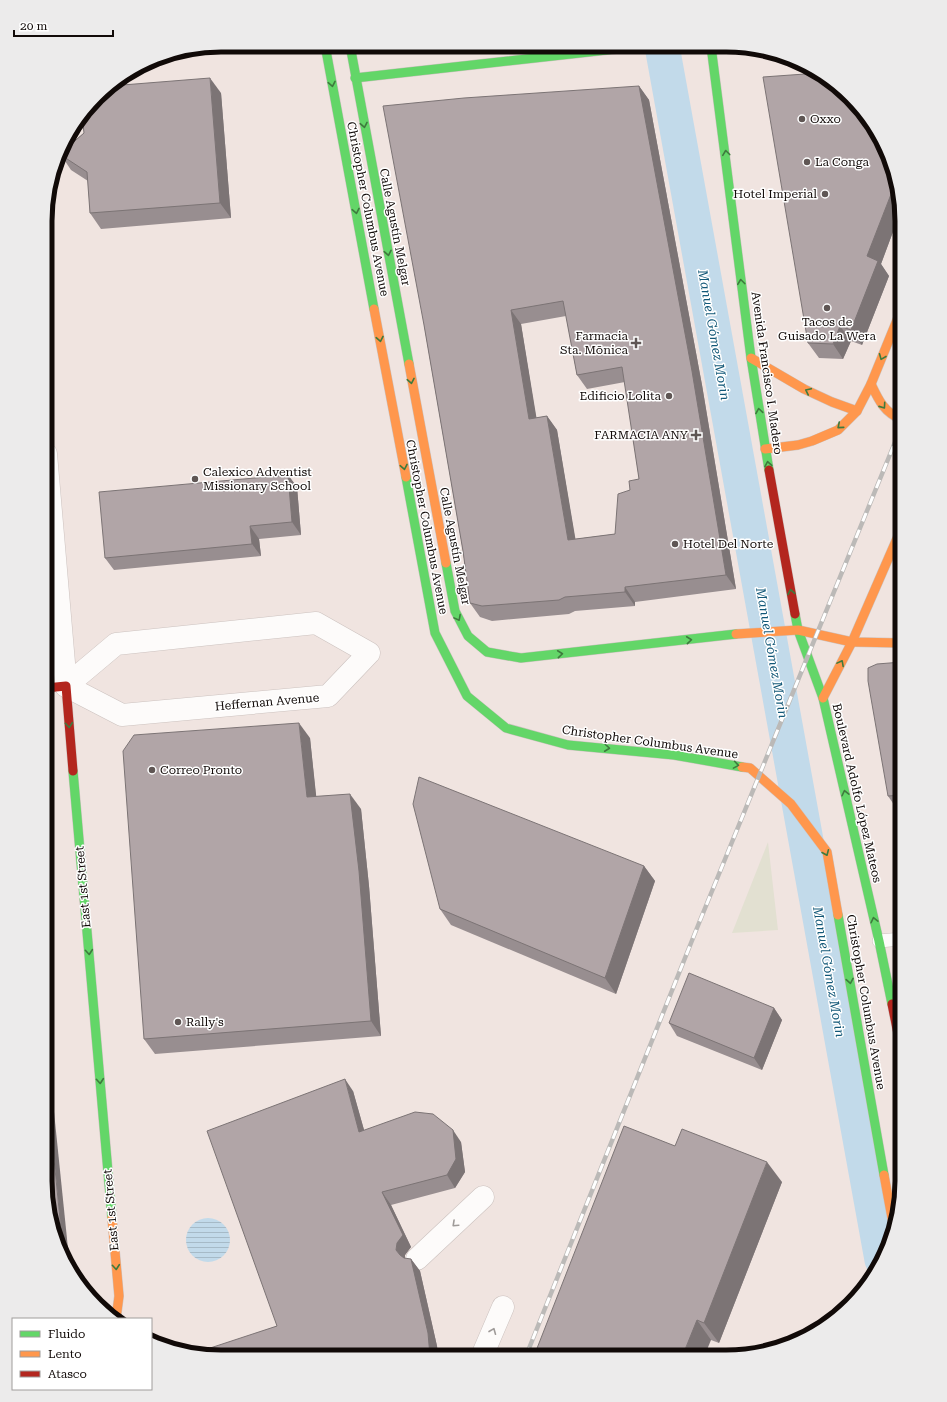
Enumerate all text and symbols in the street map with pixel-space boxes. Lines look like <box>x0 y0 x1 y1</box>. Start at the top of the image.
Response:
scale bar <box>14 12 113 38</box>
text: 20 m <box>20 19 47 33</box>
one-way arrow <box>327 81 336 87</box>
place label: Oxxo <box>810 112 841 126</box>
marker: Oxxo <box>797 114 807 124</box>
street label: Christopher Columbus Avenue <box>344 120 392 298</box>
one-way arrow <box>359 122 367 128</box>
one-way arrow <box>721 150 730 156</box>
place label: La Conga <box>815 155 869 169</box>
marker: La Conga <box>802 157 812 167</box>
street label: Calle Agustín Melgar <box>377 167 413 287</box>
place label: Hotel Imperial <box>733 187 817 201</box>
marker: Hotel Imperial <box>820 189 830 199</box>
one-way arrow <box>351 208 360 215</box>
one-way arrow <box>383 250 391 256</box>
water label: Manuel Gómez Morin <box>695 268 733 401</box>
one-way arrow <box>737 279 746 285</box>
street label: Avenida Francisco I. Madero <box>749 291 785 455</box>
marker: Tacos de Guisado La Wera <box>822 303 832 313</box>
place label: Tacos de Guisado La Wera <box>778 315 876 343</box>
place label: Farmacia Sta. Mōnica <box>560 329 628 357</box>
one-way arrow <box>375 336 383 342</box>
marker: Farmacia Sta. Mōnica <box>631 338 641 348</box>
one-way arrow <box>879 353 887 361</box>
one-way arrow <box>407 378 415 384</box>
one-way arrow <box>805 388 813 396</box>
place label: Edificio Lolita <box>579 389 661 403</box>
marker: Edificio Lolita <box>664 391 674 401</box>
one-way arrow <box>878 401 885 408</box>
one-way arrow <box>755 408 764 414</box>
one-way arrow <box>838 422 845 429</box>
place label: FARMACIA ANY <box>594 428 689 442</box>
marker: FARMACIA ANY <box>691 430 701 440</box>
street label: Christopher Columbus Avenue <box>403 438 451 616</box>
one-way arrow <box>764 461 773 467</box>
one-way arrow <box>399 464 407 470</box>
place label: Calexico Adventist Missionary School <box>203 465 312 493</box>
marker: Calexico Adventist Missionary School <box>190 474 200 484</box>
street label: Calle Agustín Melgar <box>437 486 473 606</box>
place label: Hotel Del Norte <box>683 537 774 551</box>
marker: Hotel Del Norte <box>670 539 680 549</box>
water label: Manuel Gómez Morin <box>753 586 791 719</box>
one-way arrow <box>788 589 796 595</box>
one-way arrow <box>453 614 461 621</box>
one-way arrow <box>686 635 692 644</box>
one-way arrow <box>557 649 563 658</box>
one-way arrow <box>836 660 844 668</box>
street label: Heffernan Avenue <box>214 690 320 714</box>
street label: Boulevard Adolfo López Mateos <box>830 702 885 884</box>
one-way arrow <box>65 722 74 728</box>
street label: Christopher Columbus Avenue <box>561 723 739 761</box>
one-way arrow <box>604 744 610 753</box>
one-way arrow <box>733 760 739 769</box>
place label: Correo Pronto <box>160 763 242 777</box>
marker: Correo Pronto <box>147 765 157 775</box>
one-way arrow <box>841 790 850 797</box>
street label: East 1st Street <box>72 845 94 928</box>
one-way arrow <box>821 850 829 857</box>
water label: Manuel Gómez Morin <box>810 905 848 1038</box>
street label: Christopher Columbus Avenue <box>844 913 888 1091</box>
one-way arrow <box>871 917 879 923</box>
one-way arrow <box>84 949 93 955</box>
one-way arrow <box>845 978 854 984</box>
place label: Rally's <box>186 1015 224 1029</box>
marker: Rally's <box>173 1017 183 1027</box>
one-way arrow <box>95 1078 104 1084</box>
street label: East 1st Street <box>100 1168 122 1251</box>
one-way arrow <box>452 1219 460 1226</box>
one-way arrow <box>112 1264 121 1270</box>
legend <box>12 1318 152 1390</box>
text: Fluido <box>48 1327 85 1341</box>
one-way arrow <box>488 1328 496 1335</box>
text: Lento <box>48 1347 82 1361</box>
text: Atasco <box>48 1367 87 1381</box>

